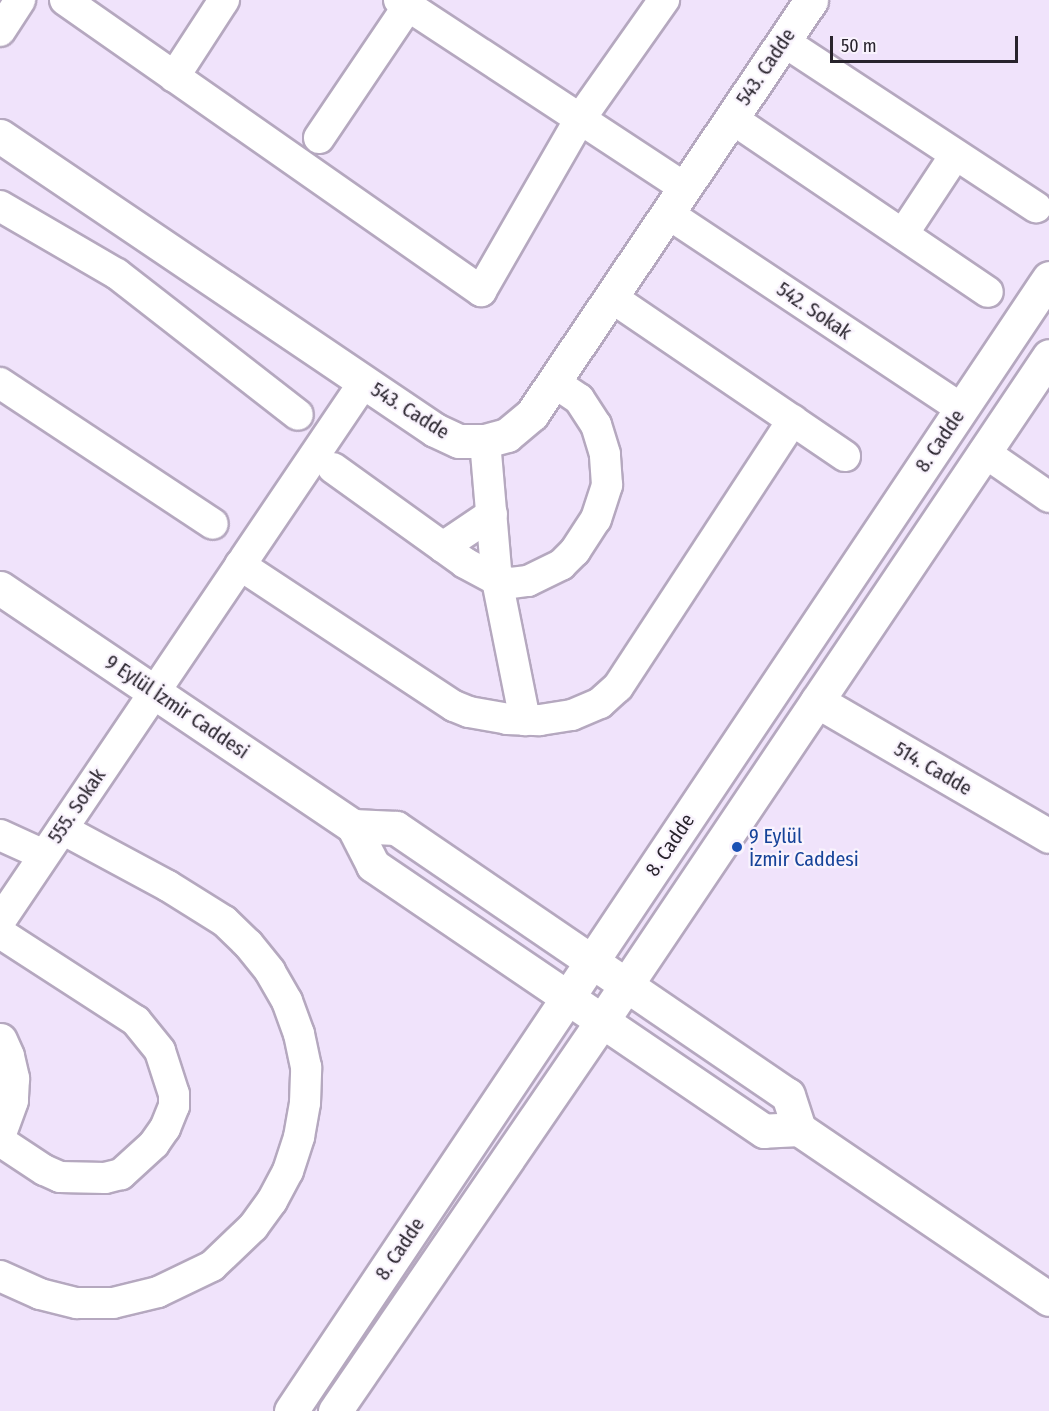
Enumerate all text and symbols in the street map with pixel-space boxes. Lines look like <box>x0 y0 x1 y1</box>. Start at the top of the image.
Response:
street label: 543. Cadde <box>732 24 800 110</box>
scale bar <box>833 24 1020 62</box>
text: 50 m <box>841 35 877 57</box>
street label: 542. Sokak <box>772 277 856 345</box>
street label: 543. Cadde <box>366 378 454 444</box>
street label: 8. Cadde <box>910 405 970 477</box>
street label: 9 Eylül İzmir Caddesi <box>101 650 253 764</box>
street label: 514. Cadde <box>890 737 976 801</box>
street label: 555. Sokak <box>43 764 111 848</box>
street label: 8. Cadde <box>640 809 700 881</box>
place label: 9 Eylül İzmir Caddesi <box>749 824 859 871</box>
marker: 9 Eylül İzmir Caddesi <box>730 840 744 854</box>
street label: 8. Cadde <box>370 1213 430 1285</box>

